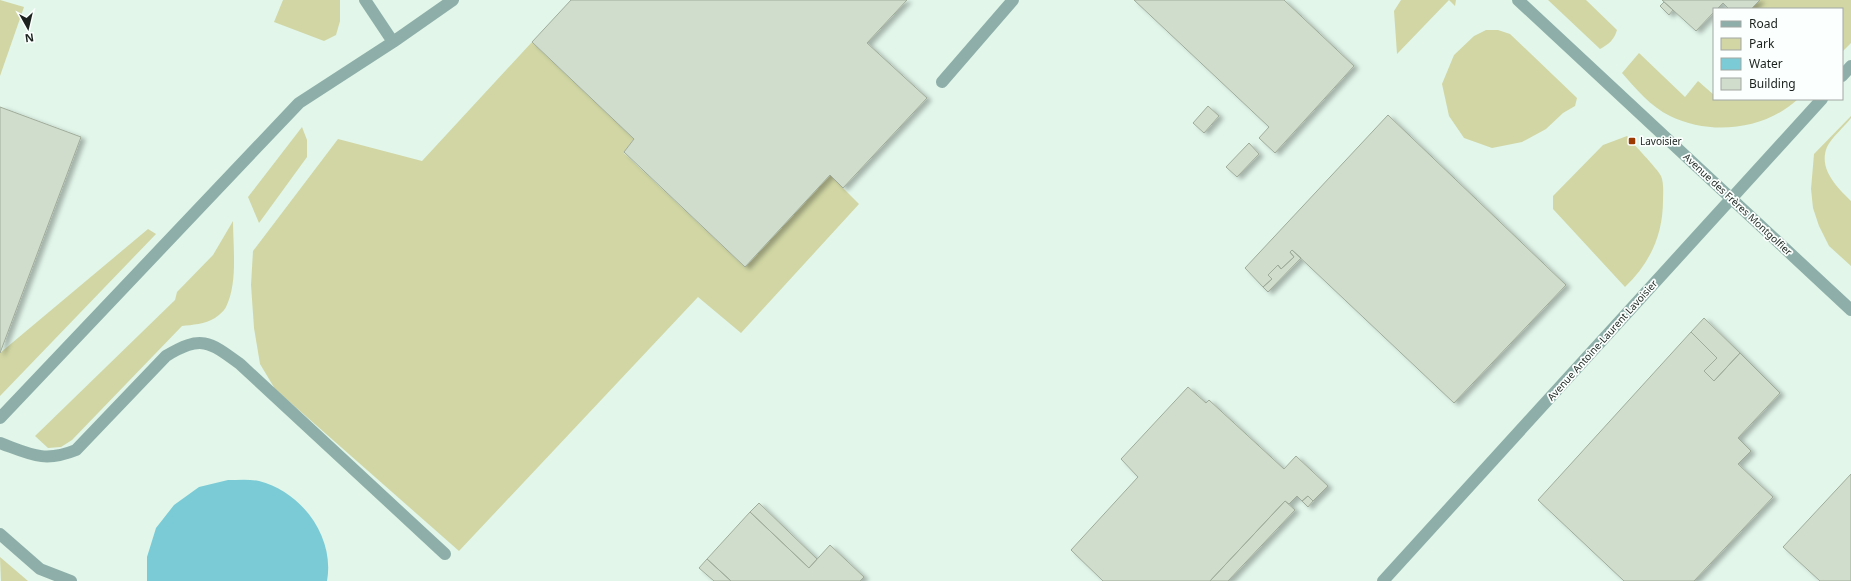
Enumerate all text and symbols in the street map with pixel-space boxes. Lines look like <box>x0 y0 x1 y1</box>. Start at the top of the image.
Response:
north arrow <box>8 8 48 48</box>
legend <box>1713 8 1843 100</box>
text: Road <box>1749 15 1778 32</box>
text: N <box>24 30 35 46</box>
text: Park <box>1749 35 1775 52</box>
text: Water <box>1749 55 1783 72</box>
text: Building <box>1749 75 1796 92</box>
place label: Lavoisier <box>1640 134 1682 148</box>
marker: Lavoisier <box>1627 136 1637 146</box>
street label: Avenue des Frères Montgolfier <box>1681 150 1795 258</box>
street label: Avenue Antoine-Laurent Lavoisier <box>1544 277 1660 403</box>

